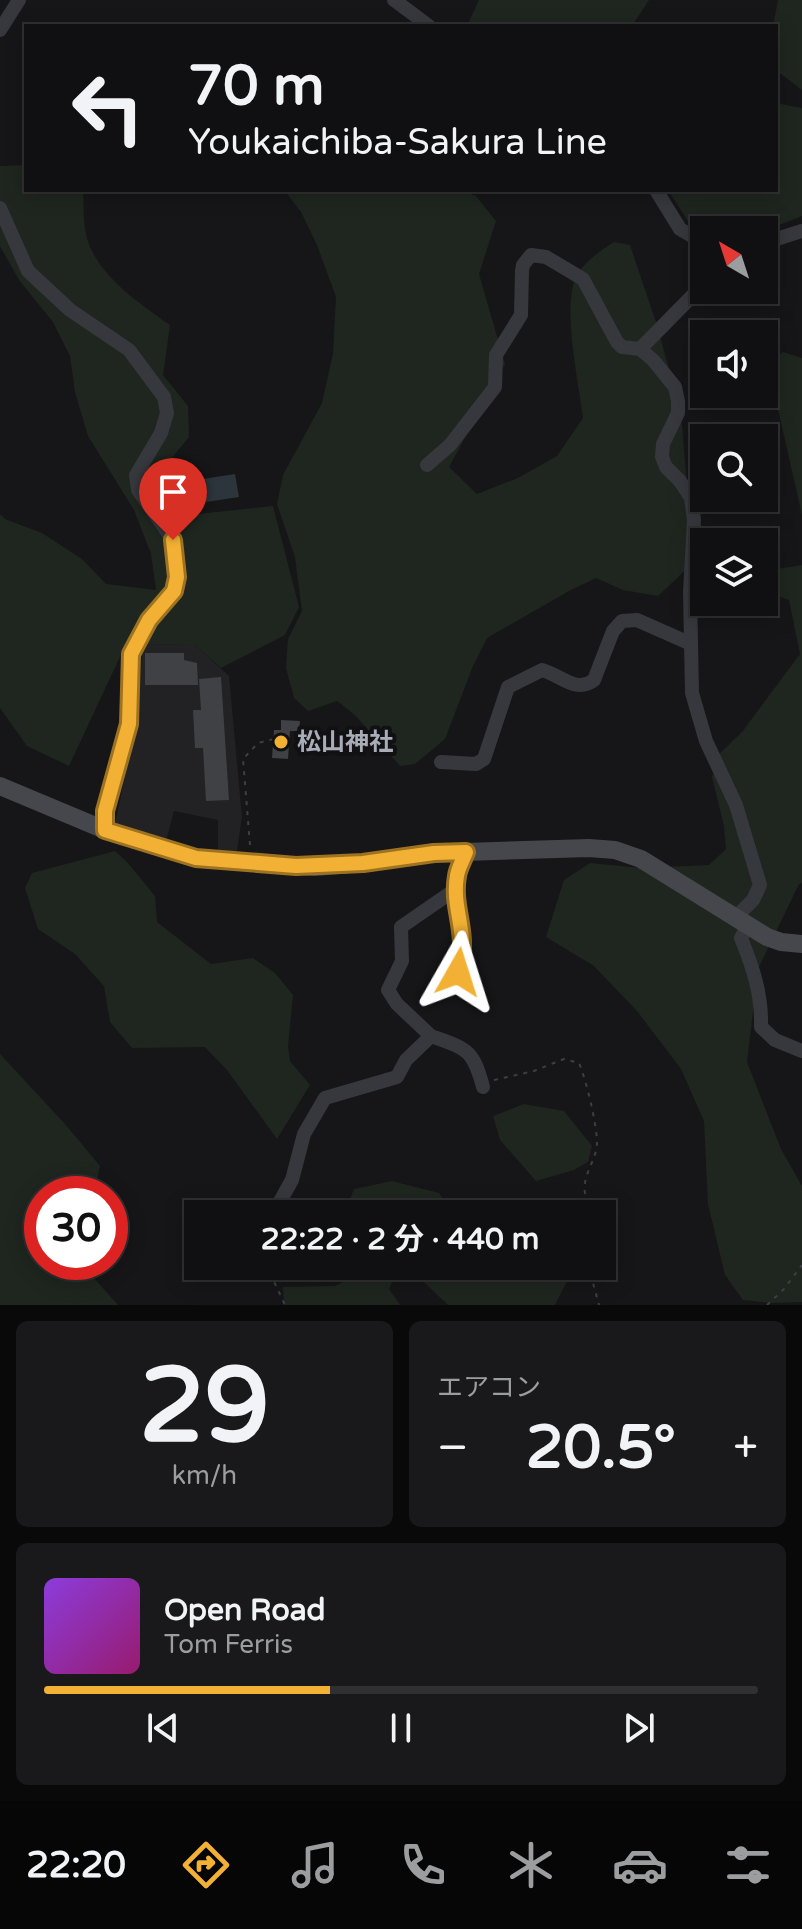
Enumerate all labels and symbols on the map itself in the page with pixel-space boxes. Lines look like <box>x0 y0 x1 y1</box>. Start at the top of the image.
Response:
north arrow <box>690 216 778 304</box>
pin <box>139 458 207 540</box>
place label: 松山神社 <box>297 728 393 757</box>
marker: 松山神社 <box>272 733 290 751</box>
position arrow <box>416 930 500 1014</box>
speed limit sign: 30 <box>24 1176 128 1280</box>

